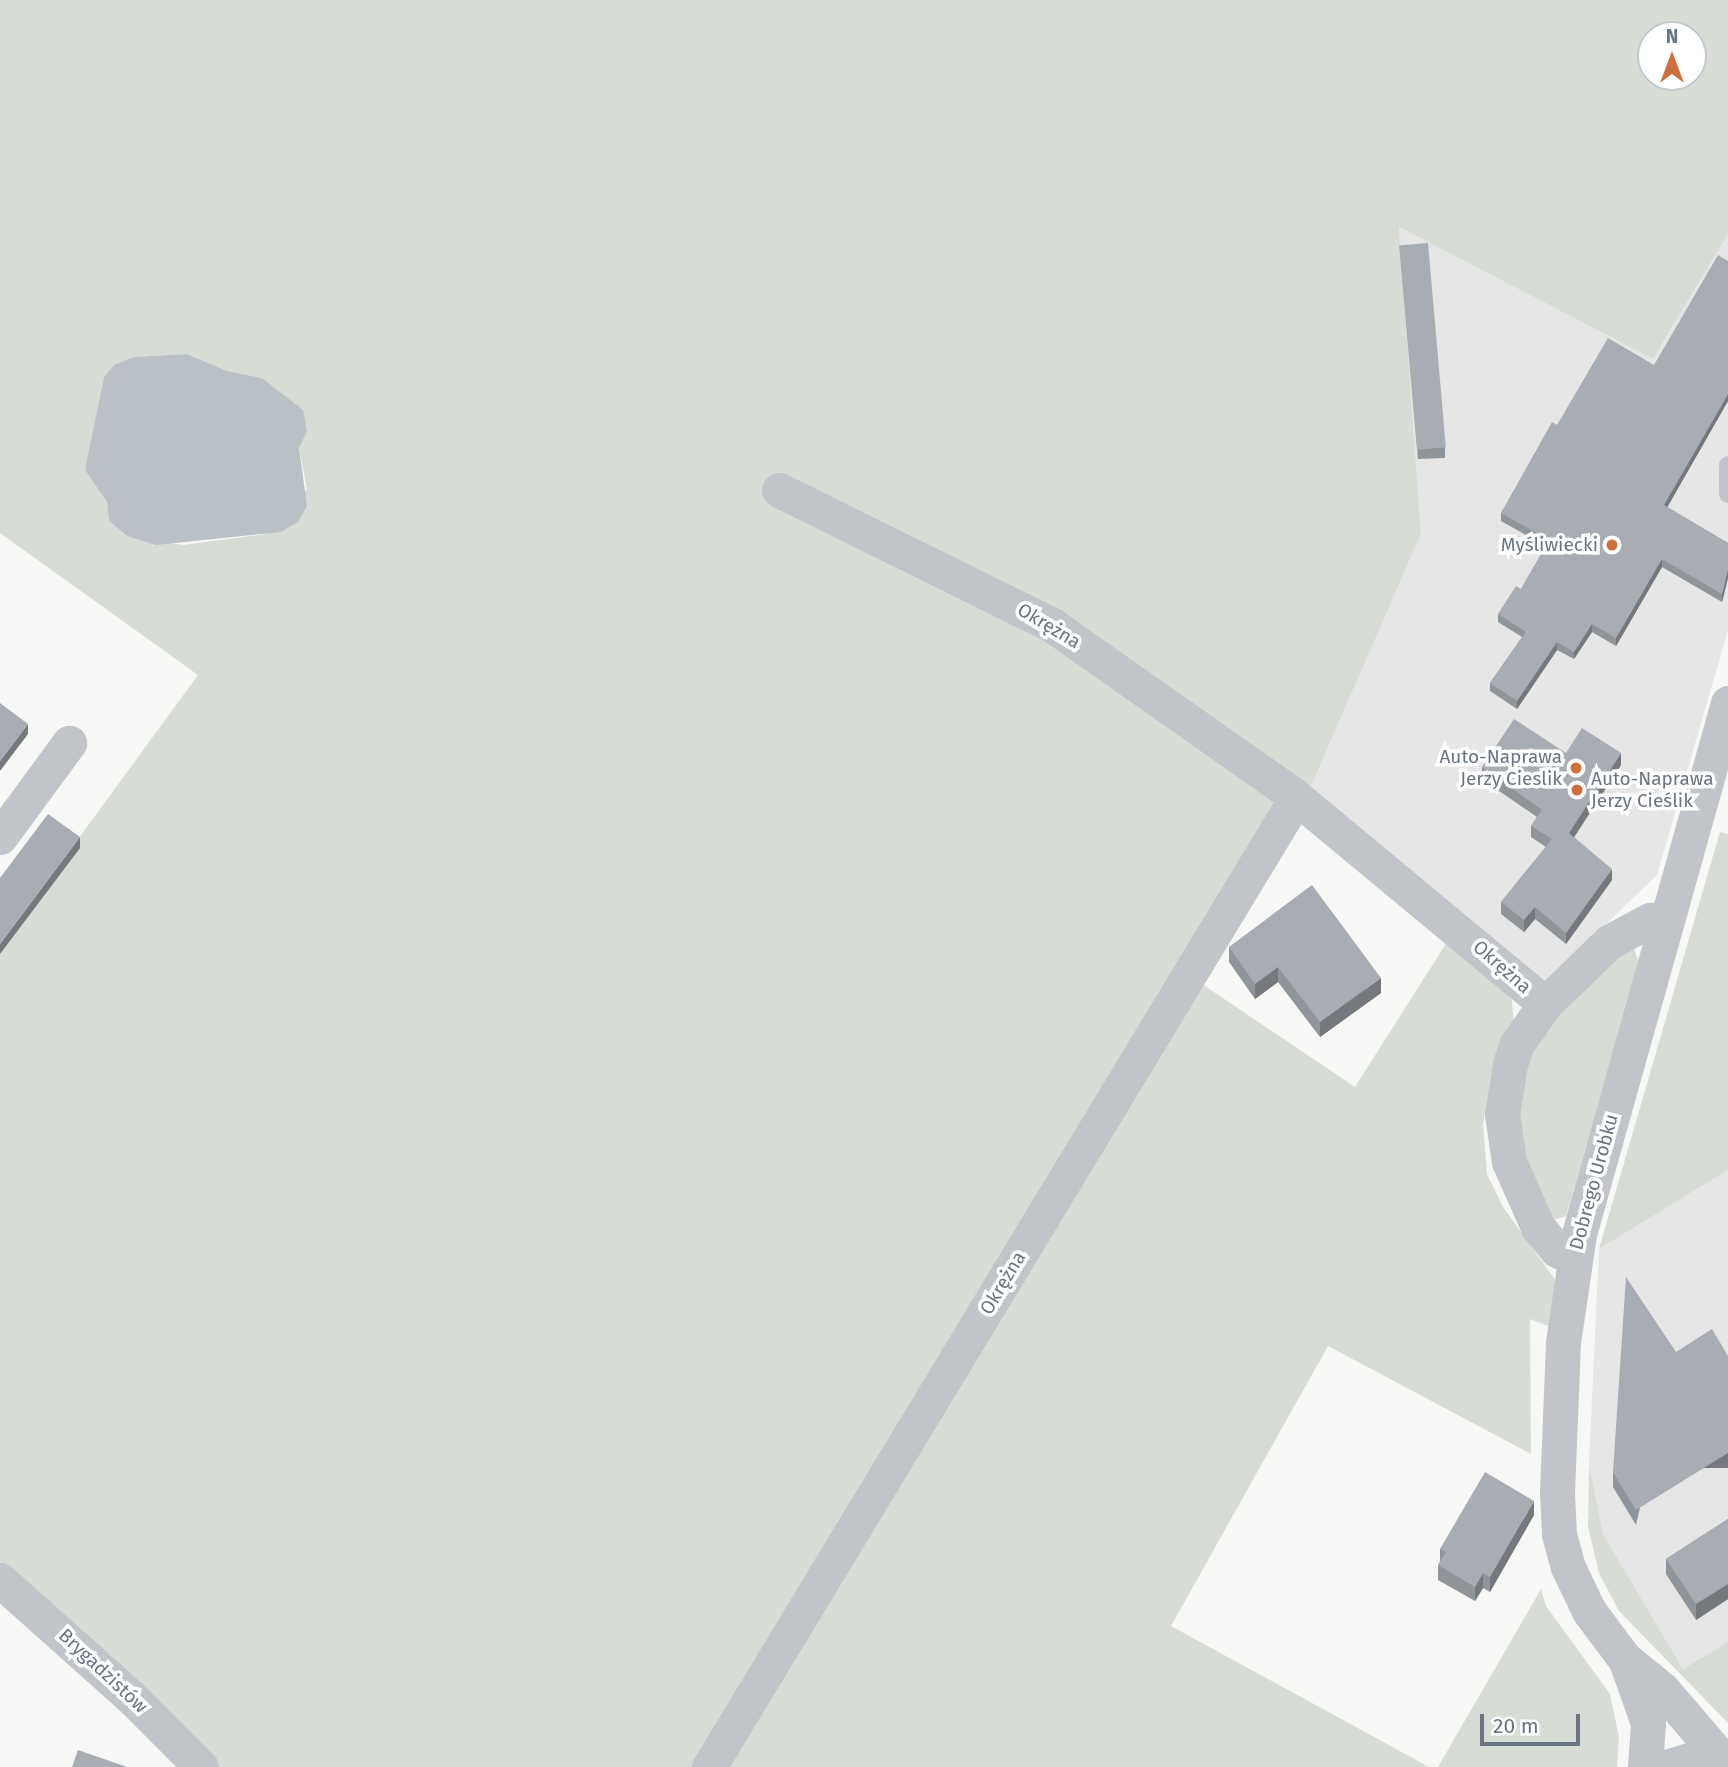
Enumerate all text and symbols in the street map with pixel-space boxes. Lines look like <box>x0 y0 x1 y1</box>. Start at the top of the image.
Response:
north arrow <box>1637 21 1707 91</box>
text: N <box>1666 25 1678 48</box>
place label: Myśliwiecki <box>1501 534 1598 556</box>
marker: Myśliwiecki <box>1604 537 1620 553</box>
street label: Okrężna <box>1013 598 1085 654</box>
place label: Auto-Naprawa Jerzy Cieslik <box>1439 746 1562 790</box>
marker: Auto-Naprawa Jerzy Cieslik <box>1568 760 1584 776</box>
place label: Auto-Naprawa Jerzy Cieślik <box>1591 768 1714 812</box>
marker: Auto-Naprawa Jerzy Cieślik <box>1569 782 1585 798</box>
street label: Okrężna <box>1468 936 1536 998</box>
street label: Dobrego Urobku <box>1565 1112 1623 1252</box>
street label: Okrężna <box>975 1247 1031 1319</box>
street label: Brygadzistów <box>54 1624 152 1718</box>
scale bar <box>1483 1700 1583 1744</box>
text: 20 m <box>1493 1713 1539 1739</box>

